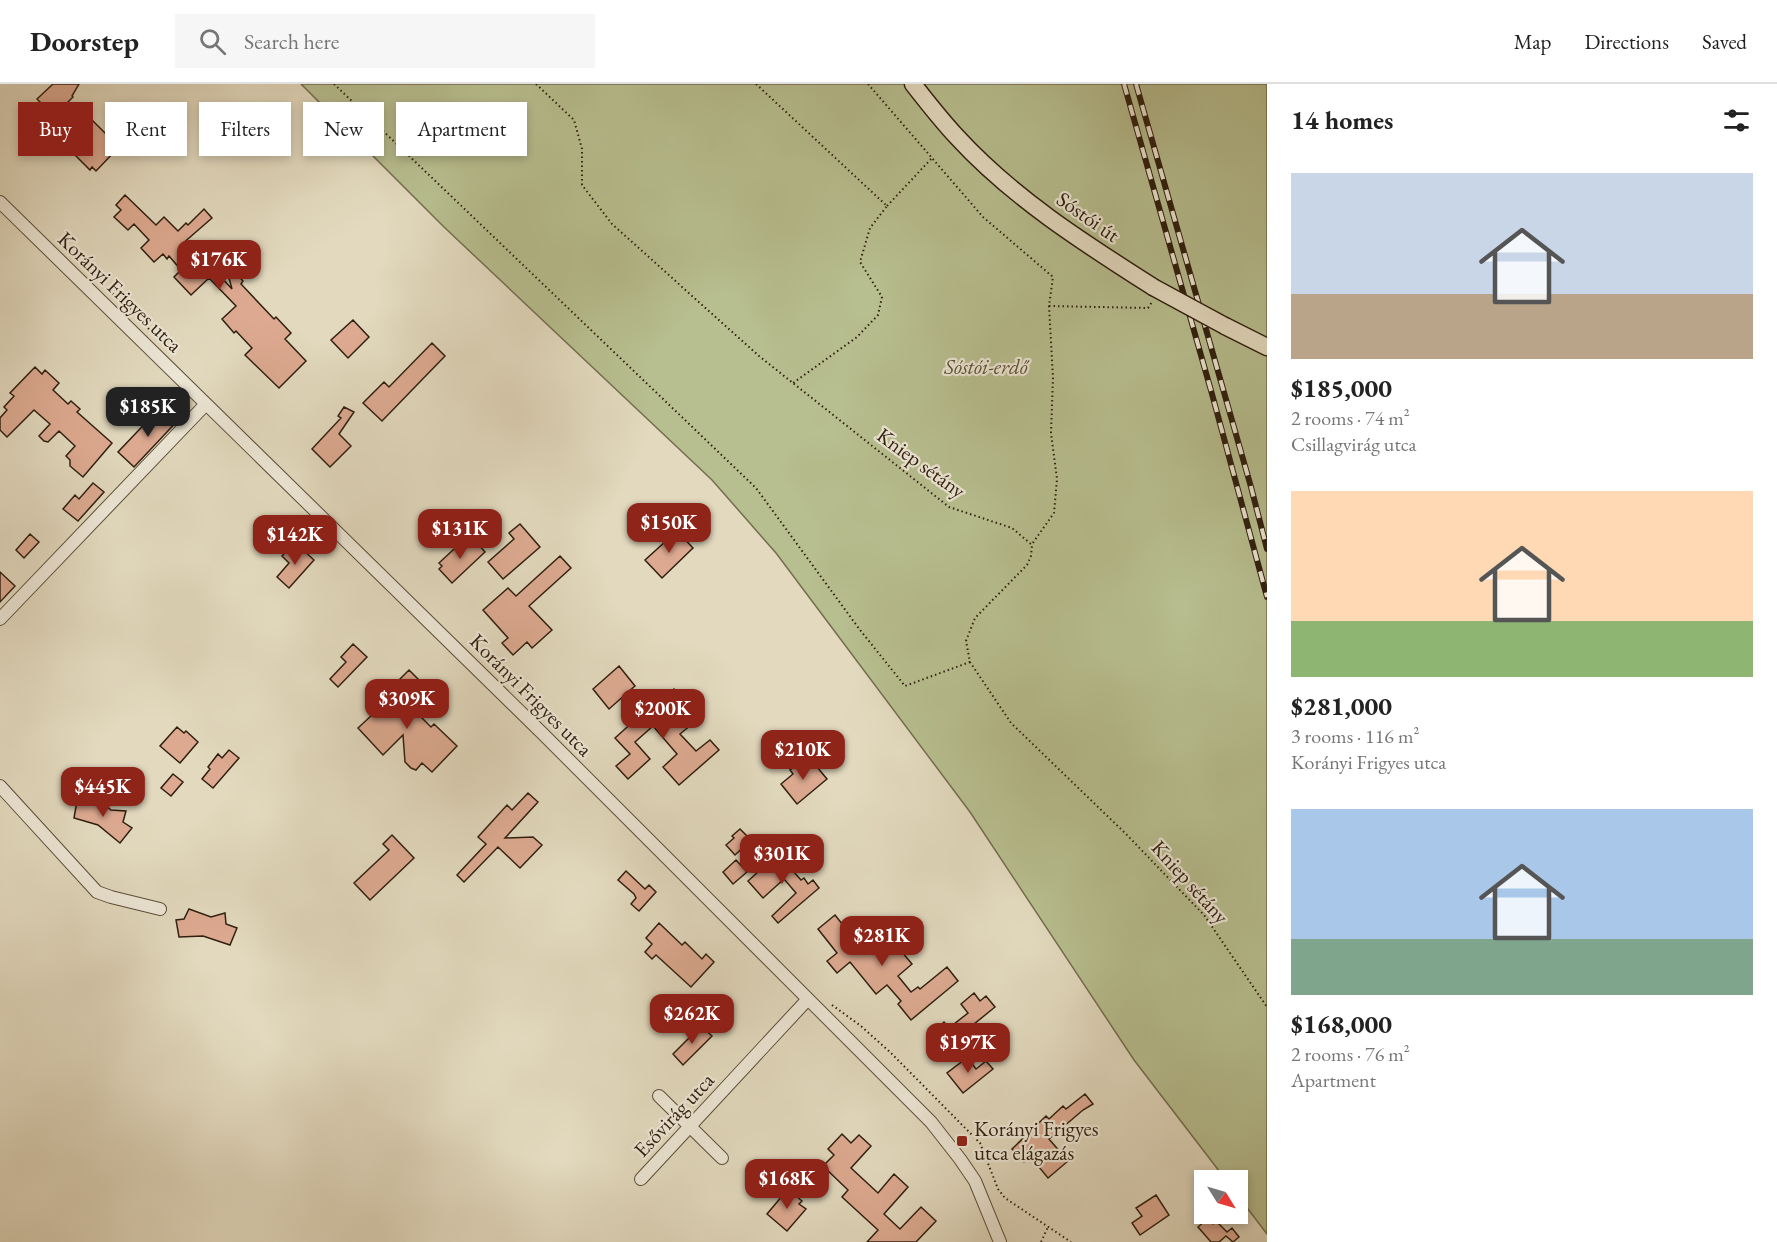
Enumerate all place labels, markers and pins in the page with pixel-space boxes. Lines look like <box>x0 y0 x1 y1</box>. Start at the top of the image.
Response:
pin: $176K <box>177 240 261 291</box>
pin: $185K <box>106 387 190 438</box>
pin: $150K <box>627 503 711 554</box>
pin: $131K <box>418 509 502 560</box>
pin: $142K <box>253 515 337 566</box>
pin: $309K <box>365 679 449 730</box>
pin: $200K <box>621 689 705 740</box>
pin: $210K <box>761 730 845 781</box>
pin: $445K <box>61 767 145 818</box>
pin: $301K <box>740 834 824 885</box>
pin: $281K <box>840 916 924 967</box>
pin: $262K <box>650 994 734 1045</box>
pin: $197K <box>926 1023 1010 1074</box>
place label: Korányi Frigyes utca elágazás <box>974 1115 1099 1166</box>
marker: Korányi Frigyes utca elágazás <box>955 1134 969 1148</box>
pin: $168K <box>745 1159 829 1210</box>

